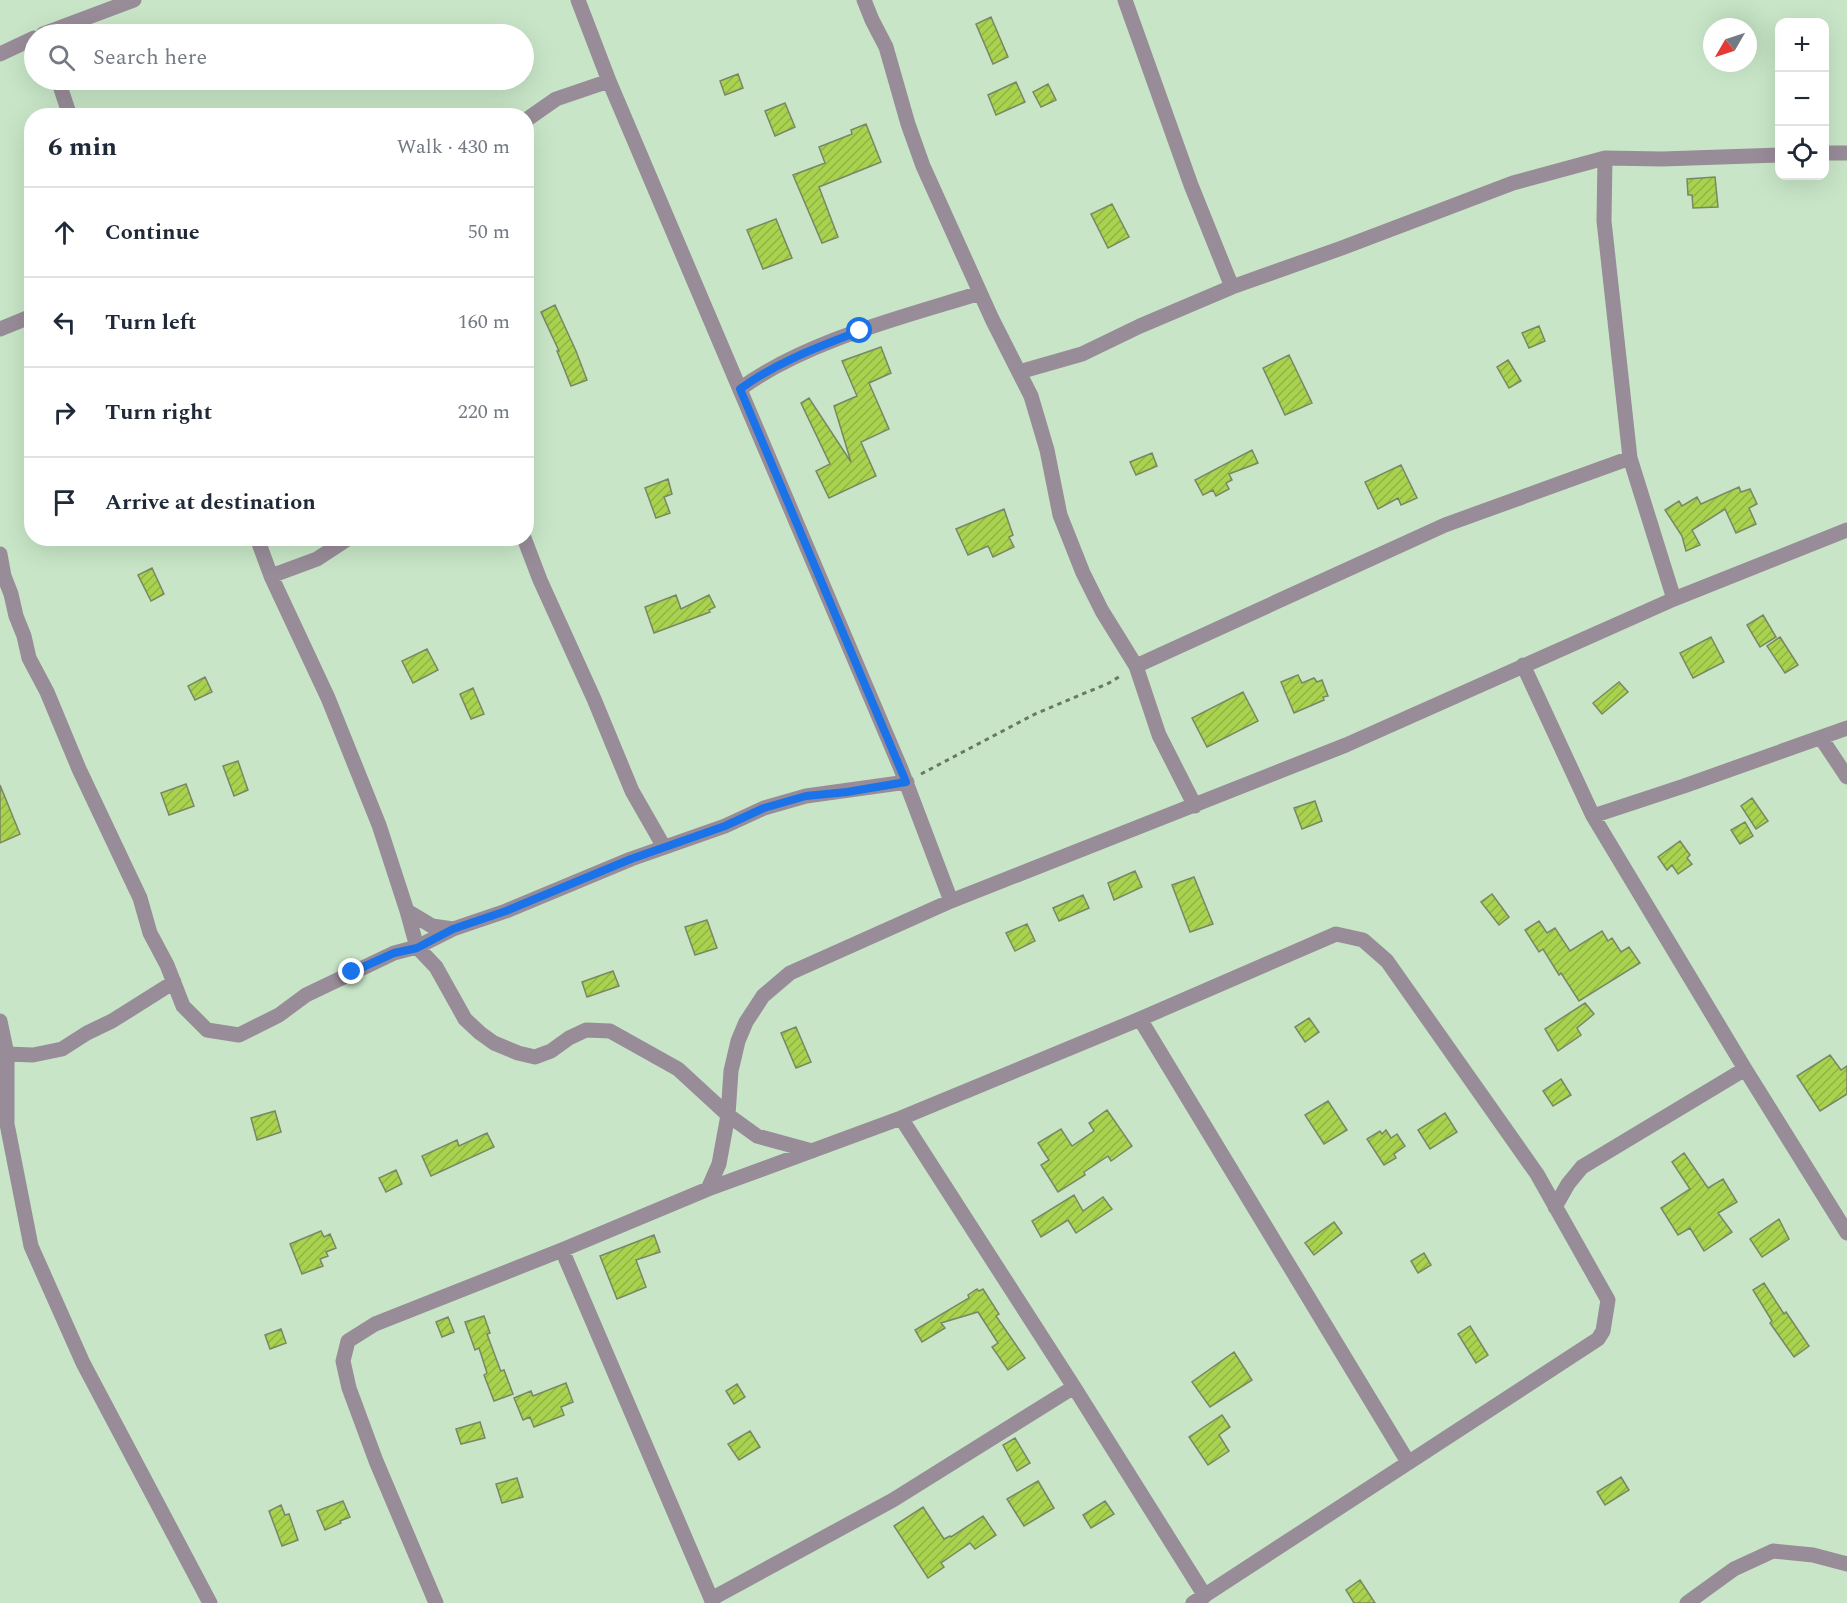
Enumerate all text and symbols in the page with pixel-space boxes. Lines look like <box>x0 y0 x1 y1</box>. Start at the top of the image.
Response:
north arrow <box>1703 18 1757 72</box>
map controls <box>1775 18 1829 180</box>
button: + <box>1775 18 1829 72</box>
search box <box>24 24 534 90</box>
icon: search <box>45 41 78 74</box>
text: Search here <box>93 41 207 74</box>
button: − <box>1775 72 1829 126</box>
button: locate <box>1775 126 1829 180</box>
text: 6 min <box>48 127 117 167</box>
text: Walk · 430 m <box>397 132 510 162</box>
icon: ahead <box>48 216 81 249</box>
text: Continue <box>105 216 200 249</box>
text: 50 m <box>468 217 510 247</box>
icon: left <box>48 306 81 339</box>
text: Turn left <box>105 306 197 339</box>
text: 160 m <box>458 307 510 337</box>
route start <box>846 317 872 343</box>
icon: right <box>48 396 81 429</box>
text: Turn right <box>105 396 212 429</box>
text: 220 m <box>458 397 510 427</box>
icon: arrive <box>48 486 81 519</box>
text: Arrive at destination <box>105 486 316 519</box>
route end <box>338 958 364 984</box>

